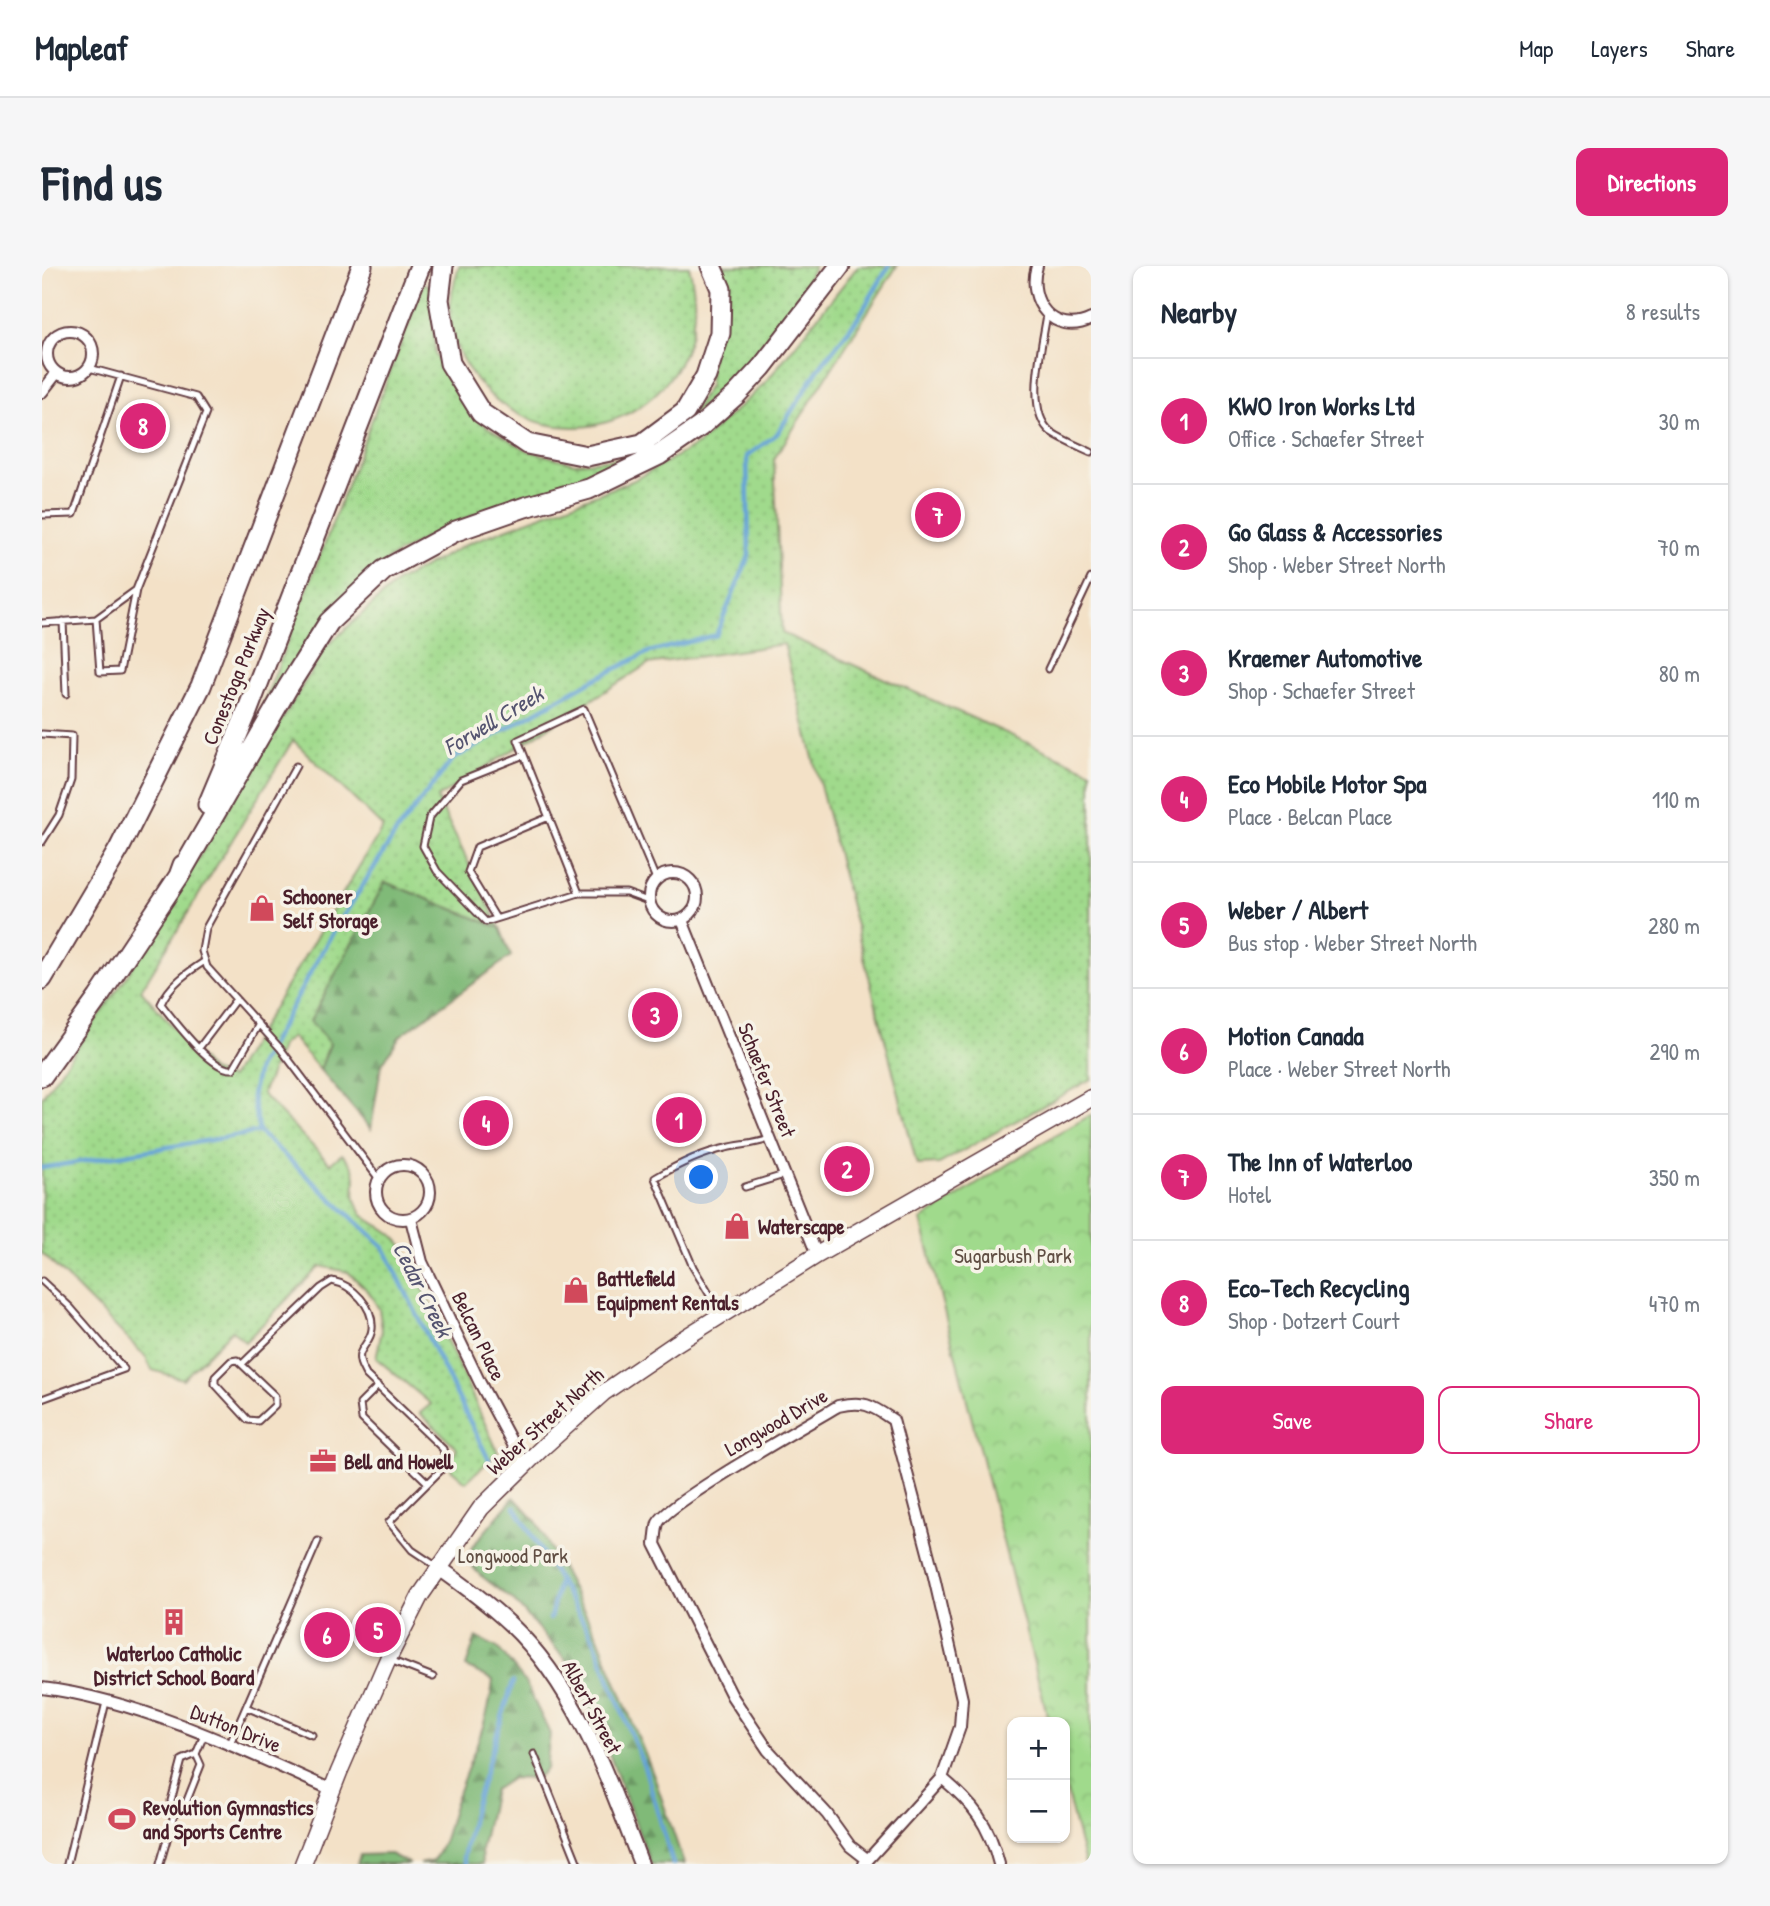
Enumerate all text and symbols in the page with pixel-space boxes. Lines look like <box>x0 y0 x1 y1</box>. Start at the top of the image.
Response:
text: Mapleaf <box>35 26 128 70</box>
text: Map <box>1519 32 1553 64</box>
text: Layers <box>1591 32 1648 64</box>
text: Share <box>1686 32 1735 64</box>
button: Directions <box>1576 148 1728 216</box>
text: Find us <box>42 149 162 215</box>
text: Nearby <box>1161 292 1237 332</box>
text: 8 results <box>1626 296 1700 327</box>
text: KWO Iron Works Ltd <box>1228 388 1414 423</box>
pin: 8 <box>120 400 166 452</box>
text: 1 <box>1180 406 1188 437</box>
text: 30 m <box>1658 406 1700 437</box>
text: Office · Schaefer Street <box>1228 423 1424 454</box>
pin: 7 <box>915 489 961 541</box>
text: Go Glass & Accessories <box>1228 514 1442 549</box>
text: 2 <box>1179 532 1189 563</box>
text: 70 m <box>1657 532 1700 563</box>
text: Shop · Weber Street North <box>1228 549 1445 580</box>
street label: Conestoga Parkway <box>195 603 277 749</box>
text: Kraemer Automotive <box>1228 640 1422 675</box>
text: 3 <box>1179 658 1189 689</box>
text: 80 m <box>1659 658 1700 689</box>
text: Shop · Schaefer Street <box>1228 675 1415 706</box>
water label: Forwell Creek <box>437 677 551 762</box>
text: Eco Mobile Motor Spa <box>1228 766 1426 801</box>
text: 4 <box>1180 784 1188 815</box>
text: 110 m <box>1652 784 1700 815</box>
text: Place · Belcan Place <box>1228 801 1392 832</box>
place label: Schooner Self Storage <box>283 882 379 936</box>
text: Weber / Albert <box>1228 892 1368 927</box>
shop icon: Schooner Self Storage <box>247 893 277 923</box>
text: 5 <box>1179 910 1189 941</box>
text: 280 m <box>1648 910 1700 941</box>
text: Bus stop · Weber Street North <box>1228 927 1477 958</box>
pin: 3 <box>632 989 678 1041</box>
text: Motion Canada <box>1228 1018 1364 1053</box>
street label: Schaefer Street <box>731 1019 803 1142</box>
text: 6 <box>1179 1036 1189 1067</box>
text: 290 m <box>1650 1036 1700 1067</box>
text: Place · Weber Street North <box>1228 1053 1450 1084</box>
pin: 1 <box>656 1094 702 1146</box>
pin: 4 <box>463 1097 509 1149</box>
pin: 2 <box>824 1143 870 1195</box>
text: The Inn of Waterloo <box>1228 1144 1412 1179</box>
your location <box>684 1160 718 1194</box>
text: 7 <box>1178 1162 1190 1193</box>
text: 350 m <box>1649 1162 1700 1193</box>
text: Hotel <box>1228 1179 1271 1210</box>
shop icon: Waterscape <box>722 1211 752 1241</box>
place label: Waterscape <box>758 1212 845 1242</box>
water label: Cedar Creek <box>386 1236 461 1344</box>
park label: Sugarbush Park <box>954 1241 1072 1270</box>
place label: Battlefield Equipment Rentals <box>597 1264 739 1318</box>
text: Eco-Tech Recycling <box>1228 1270 1409 1305</box>
shop icon: Battlefield Equipment Rentals <box>561 1275 591 1305</box>
street label: Belcan Place <box>445 1287 513 1385</box>
text: 8 <box>1179 1288 1189 1319</box>
text: 470 m <box>1649 1288 1700 1319</box>
text: Shop · Dotzert Court <box>1228 1305 1400 1336</box>
street label: Weber Street North <box>480 1360 610 1482</box>
street label: Longwood Drive <box>719 1381 833 1463</box>
button: Save <box>1161 1386 1424 1454</box>
button: Share <box>1438 1386 1700 1454</box>
office icon: Bell and Howell <box>308 1446 338 1476</box>
place label: Bell and Howell <box>344 1447 454 1476</box>
park label: Longwood Park <box>458 1541 568 1570</box>
pin: 5 <box>355 1604 401 1656</box>
building icon: Waterloo Catholic District School Board <box>159 1607 189 1637</box>
pin: 6 <box>304 1609 350 1661</box>
place label: Waterloo Catholic District School Board <box>94 1639 255 1692</box>
street label: Albert Street <box>555 1655 629 1759</box>
street label: Dutton Drive <box>186 1697 286 1759</box>
map controls <box>1007 1717 1070 1843</box>
button: + <box>1007 1717 1070 1780</box>
button: − <box>1007 1780 1070 1843</box>
place label: Revolution Gymnastics and Sports Centre <box>143 1793 314 1847</box>
sports icon: Revolution Gymnastics and Sports Centre <box>107 1804 137 1834</box>

